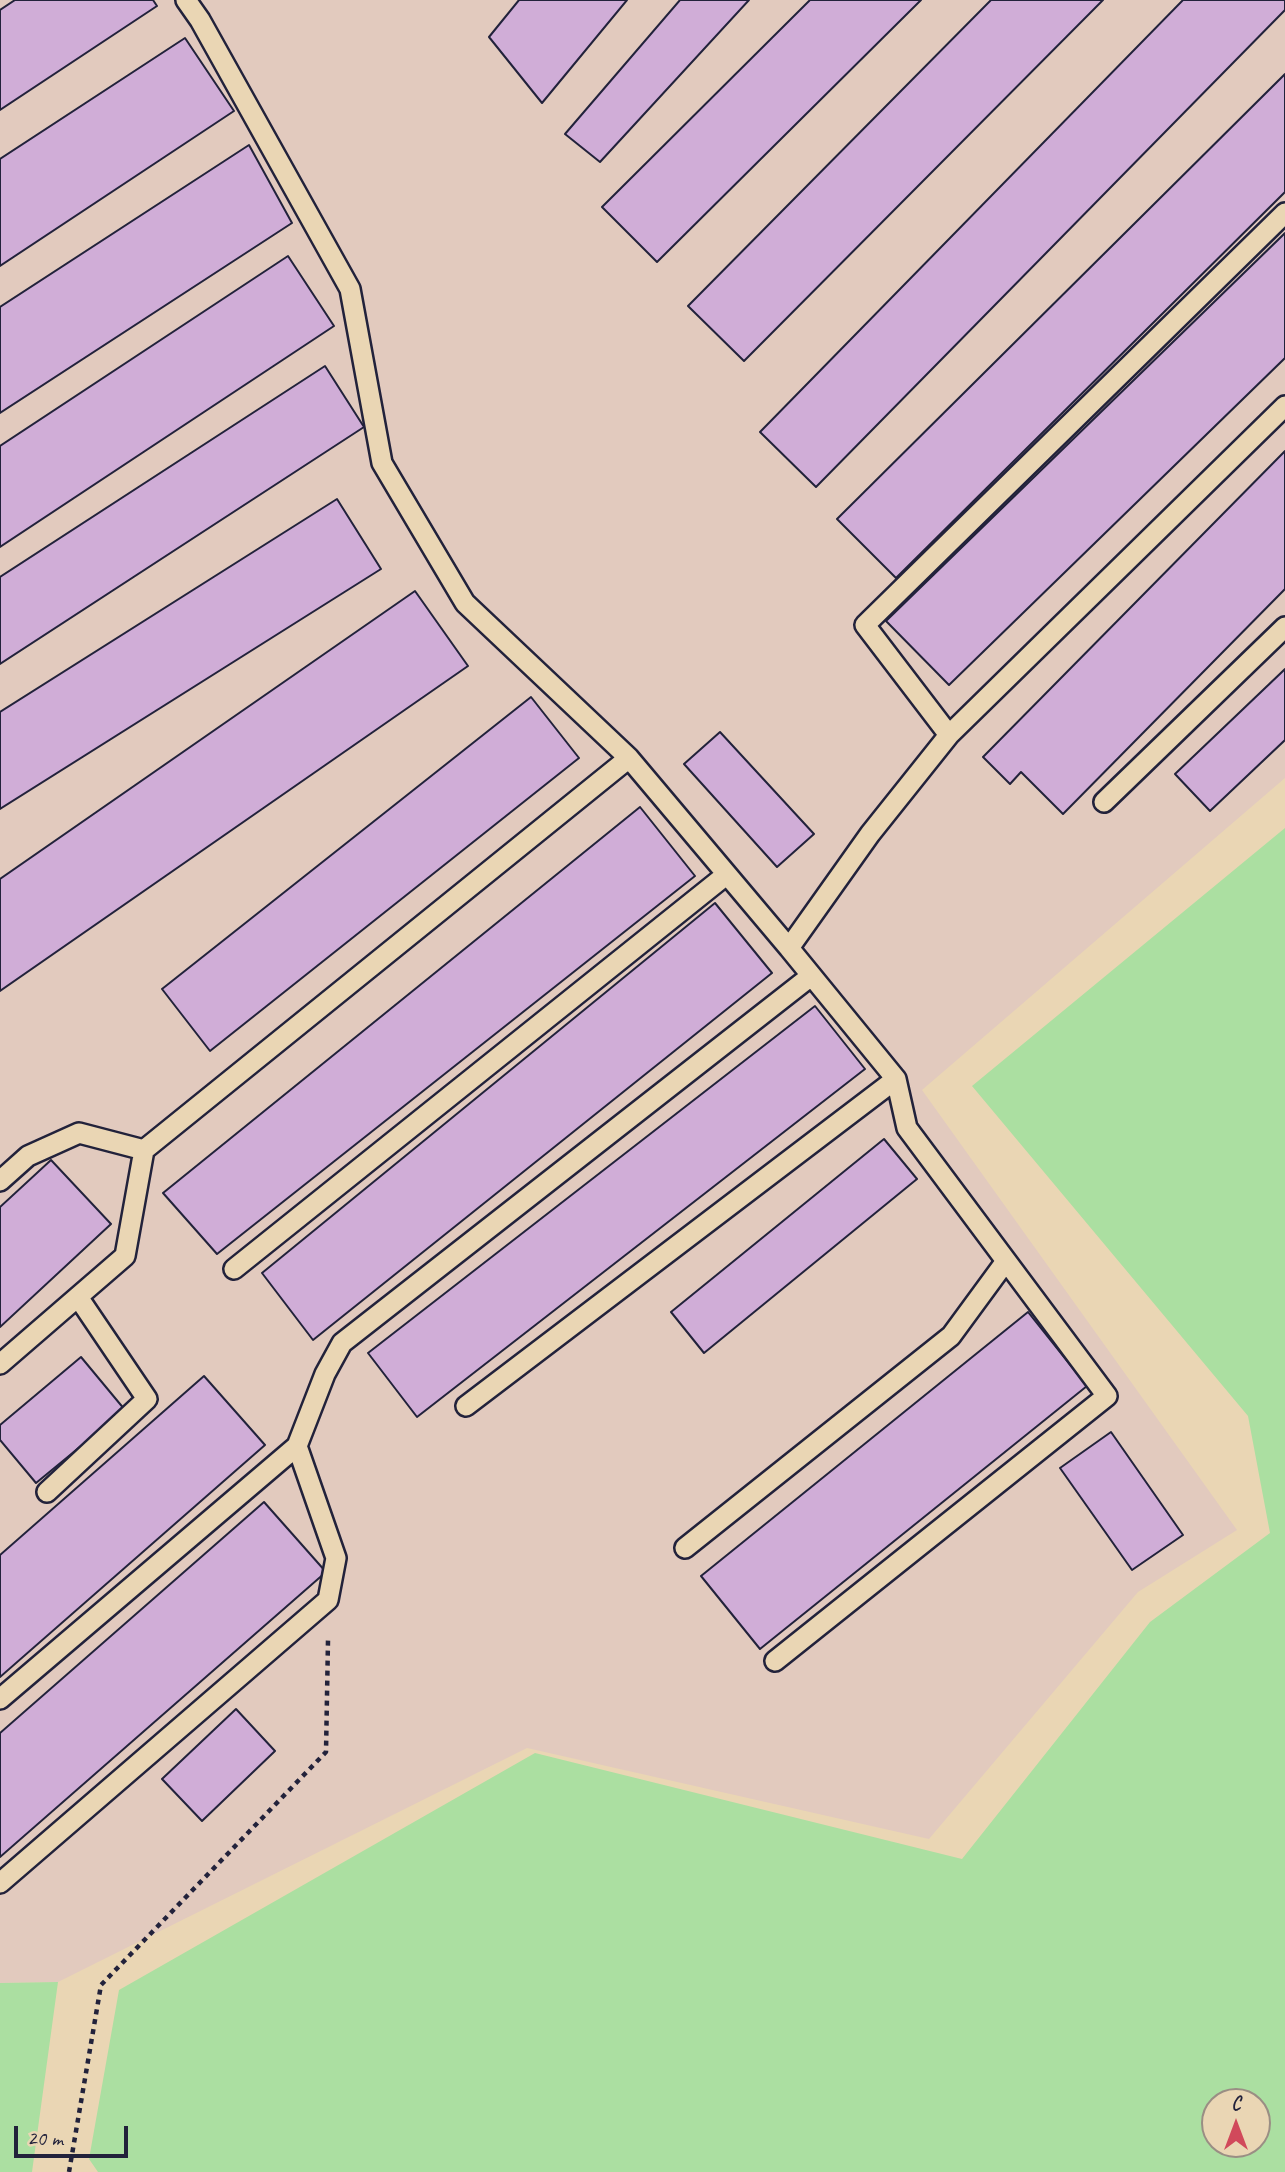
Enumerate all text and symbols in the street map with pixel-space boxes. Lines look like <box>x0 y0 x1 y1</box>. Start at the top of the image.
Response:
north arrow <box>1201 2088 1271 2158</box>
text: С <box>1231 2092 1241 2116</box>
scale bar <box>18 2112 131 2156</box>
text: 20 m <box>27 2125 63 2151</box>

